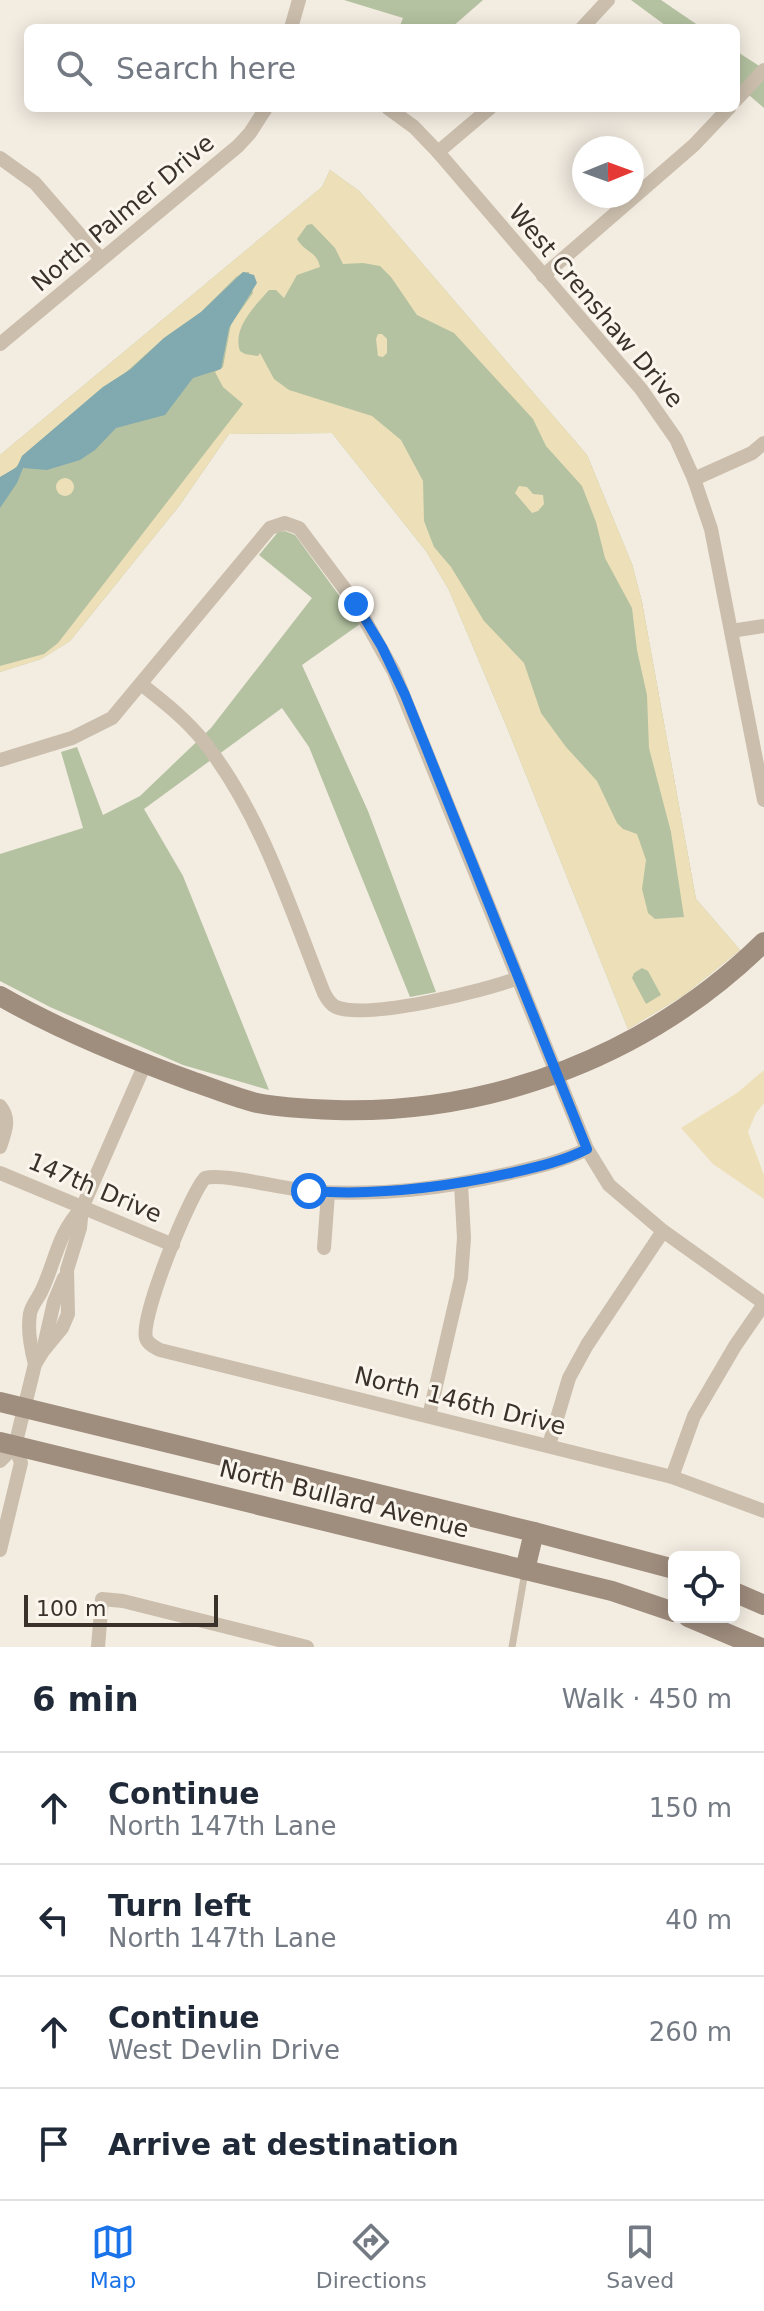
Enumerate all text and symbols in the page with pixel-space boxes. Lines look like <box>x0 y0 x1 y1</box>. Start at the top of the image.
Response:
search box <box>24 24 740 112</box>
icon: search <box>52 46 96 90</box>
text: Search here <box>116 51 296 86</box>
street label: North Palmer Drive <box>26 129 220 297</box>
north arrow <box>572 136 644 208</box>
street label: West Crenshaw Drive <box>503 199 689 413</box>
route end <box>338 586 374 622</box>
street label: 147th Drive <box>24 1147 166 1229</box>
route start <box>291 1173 327 1209</box>
street label: North 146th Drive <box>351 1361 569 1441</box>
street label: North Bullard Avenue <box>216 1454 472 1544</box>
map controls <box>668 1551 740 1623</box>
button: locate <box>668 1551 740 1623</box>
scale bar <box>24 1591 218 1627</box>
text: 100 m <box>36 1596 106 1621</box>
text: 6 min <box>32 1679 139 1719</box>
text: Walk · 450 m <box>562 1684 732 1714</box>
text: Continue <box>108 1776 260 1811</box>
icon: ahead <box>32 1786 76 1830</box>
text: 150 m <box>649 1793 732 1823</box>
text: North 147th Lane <box>108 1811 336 1841</box>
text: Turn left <box>108 1888 251 1923</box>
icon: left <box>32 1898 76 1942</box>
text: 40 m <box>665 1905 732 1935</box>
text: North 147th Lane <box>108 1923 336 1953</box>
text: Continue <box>108 2000 260 2035</box>
icon: ahead <box>32 2010 76 2054</box>
text: 260 m <box>649 2017 732 2047</box>
text: West Devlin Drive <box>108 2035 340 2065</box>
icon: arrive <box>32 2122 76 2166</box>
text: Arrive at destination <box>108 2127 459 2162</box>
tab: Map <box>90 2220 136 2293</box>
tab: Directions <box>316 2220 427 2293</box>
tab: Saved <box>606 2220 674 2293</box>

